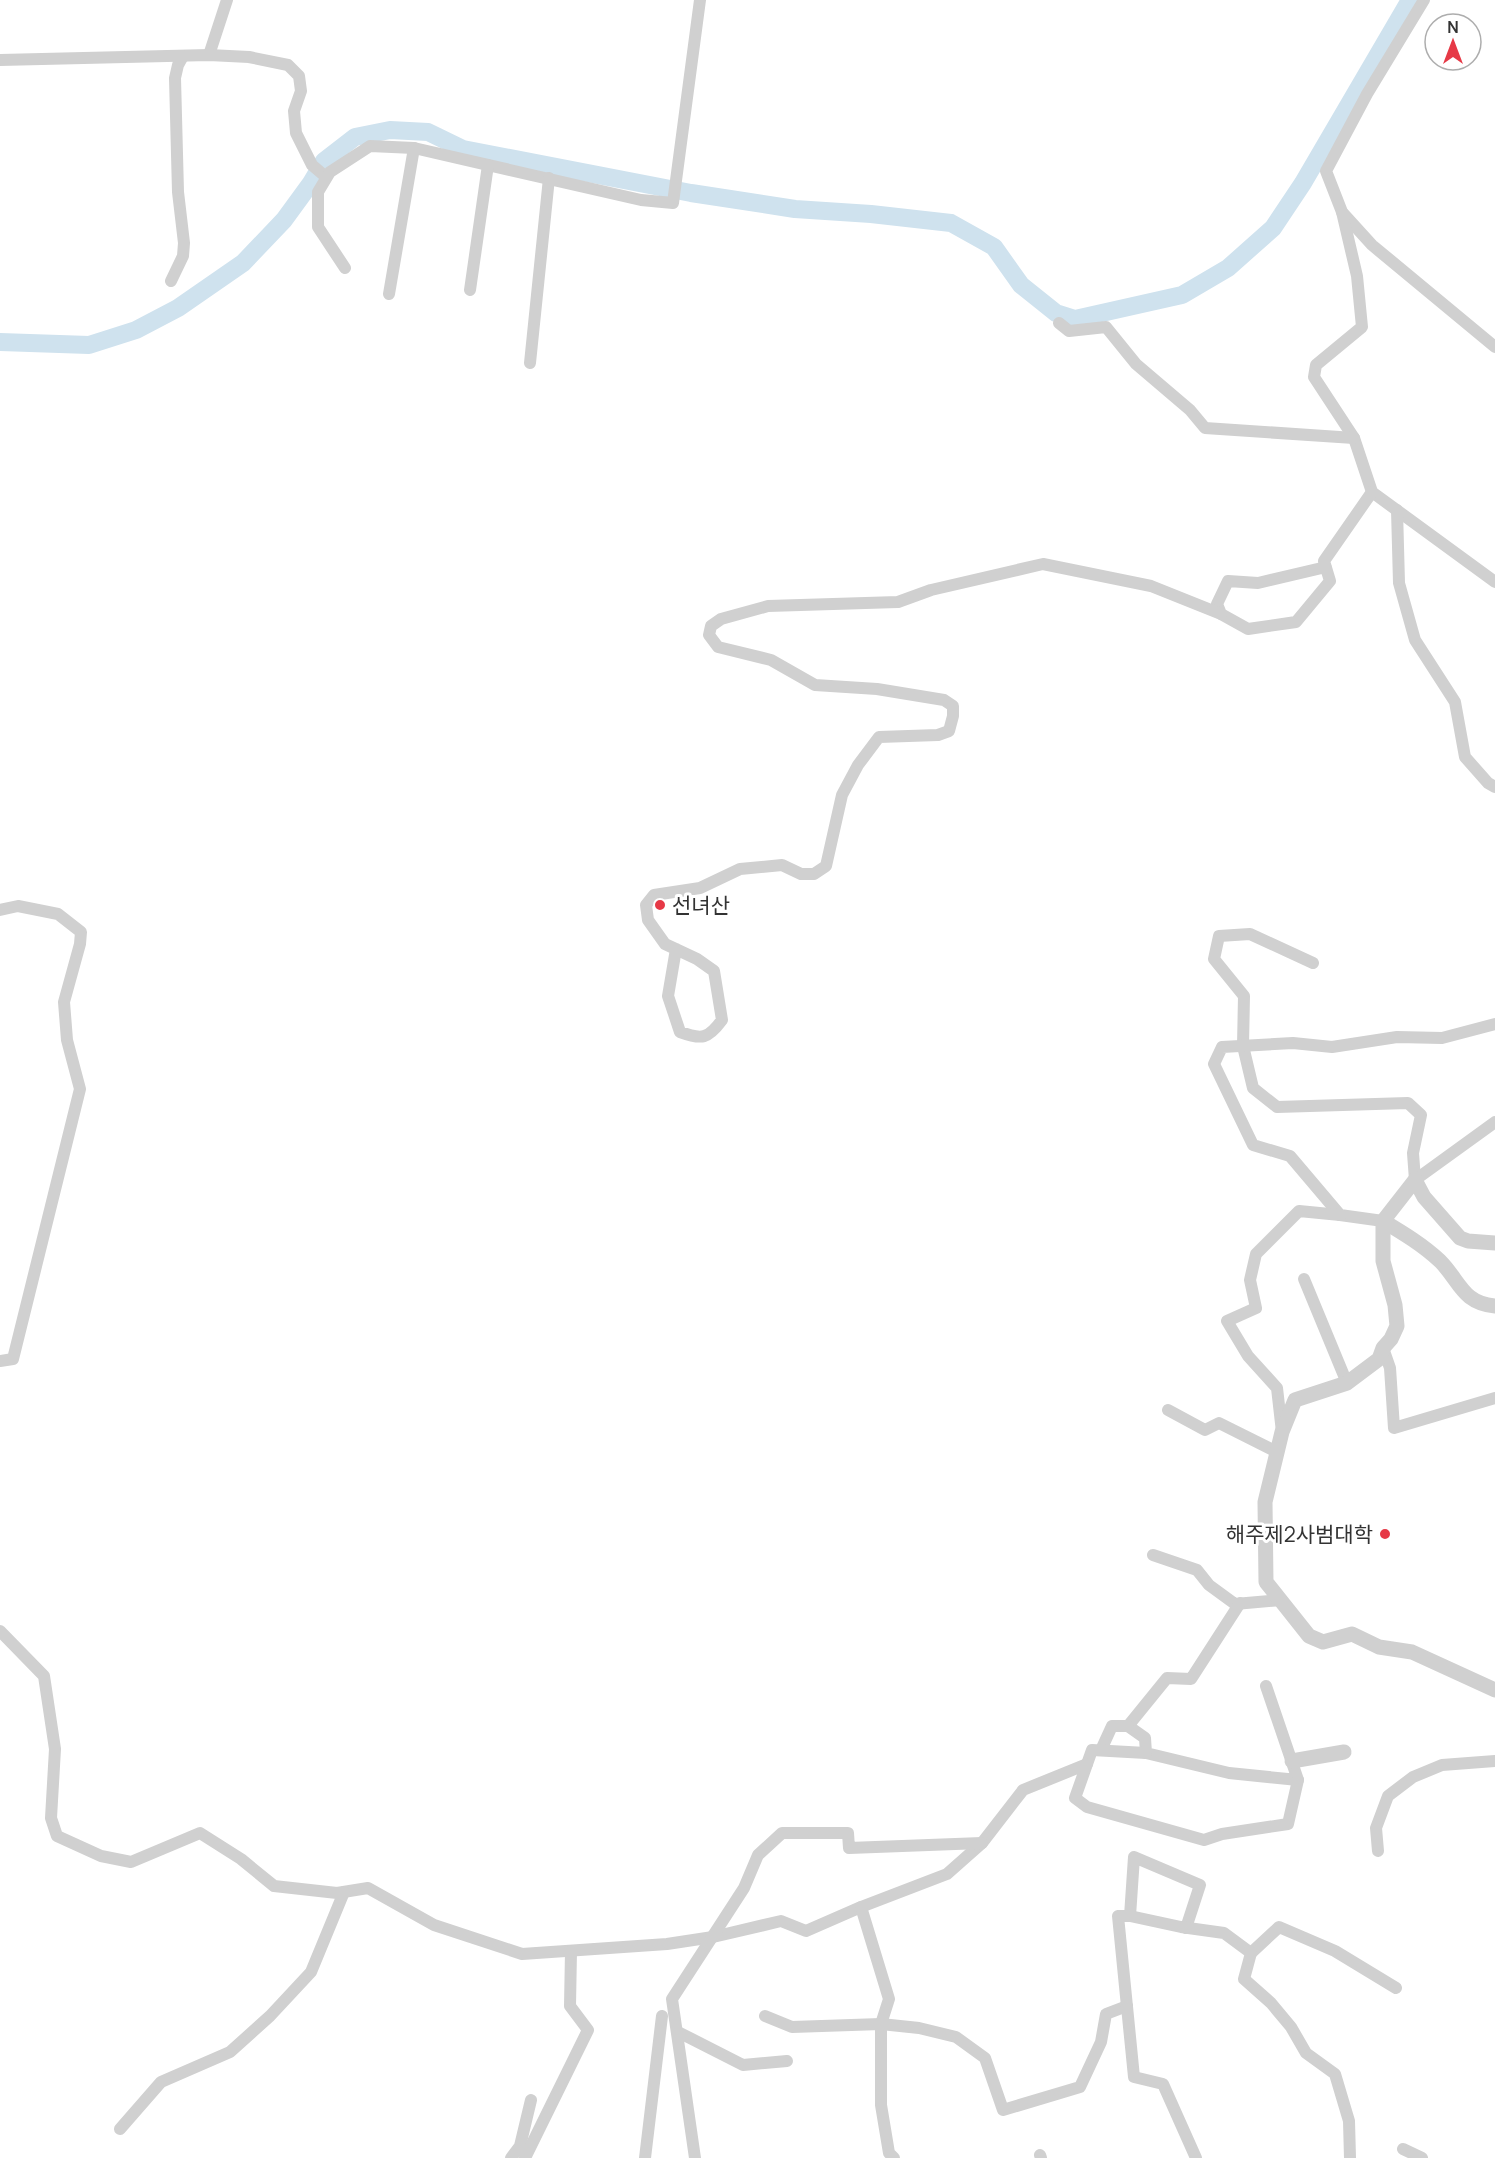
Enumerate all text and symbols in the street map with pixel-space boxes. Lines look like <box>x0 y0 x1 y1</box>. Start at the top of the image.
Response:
north arrow <box>1423 12 1483 72</box>
text: N <box>1447 16 1459 38</box>
place label: 선녀산 <box>672 891 730 919</box>
marker: 선녀산 <box>653 898 667 912</box>
place label: 해주제2사범대학 <box>1226 1520 1373 1548</box>
marker: 해주제2사범대학 <box>1378 1527 1392 1541</box>

